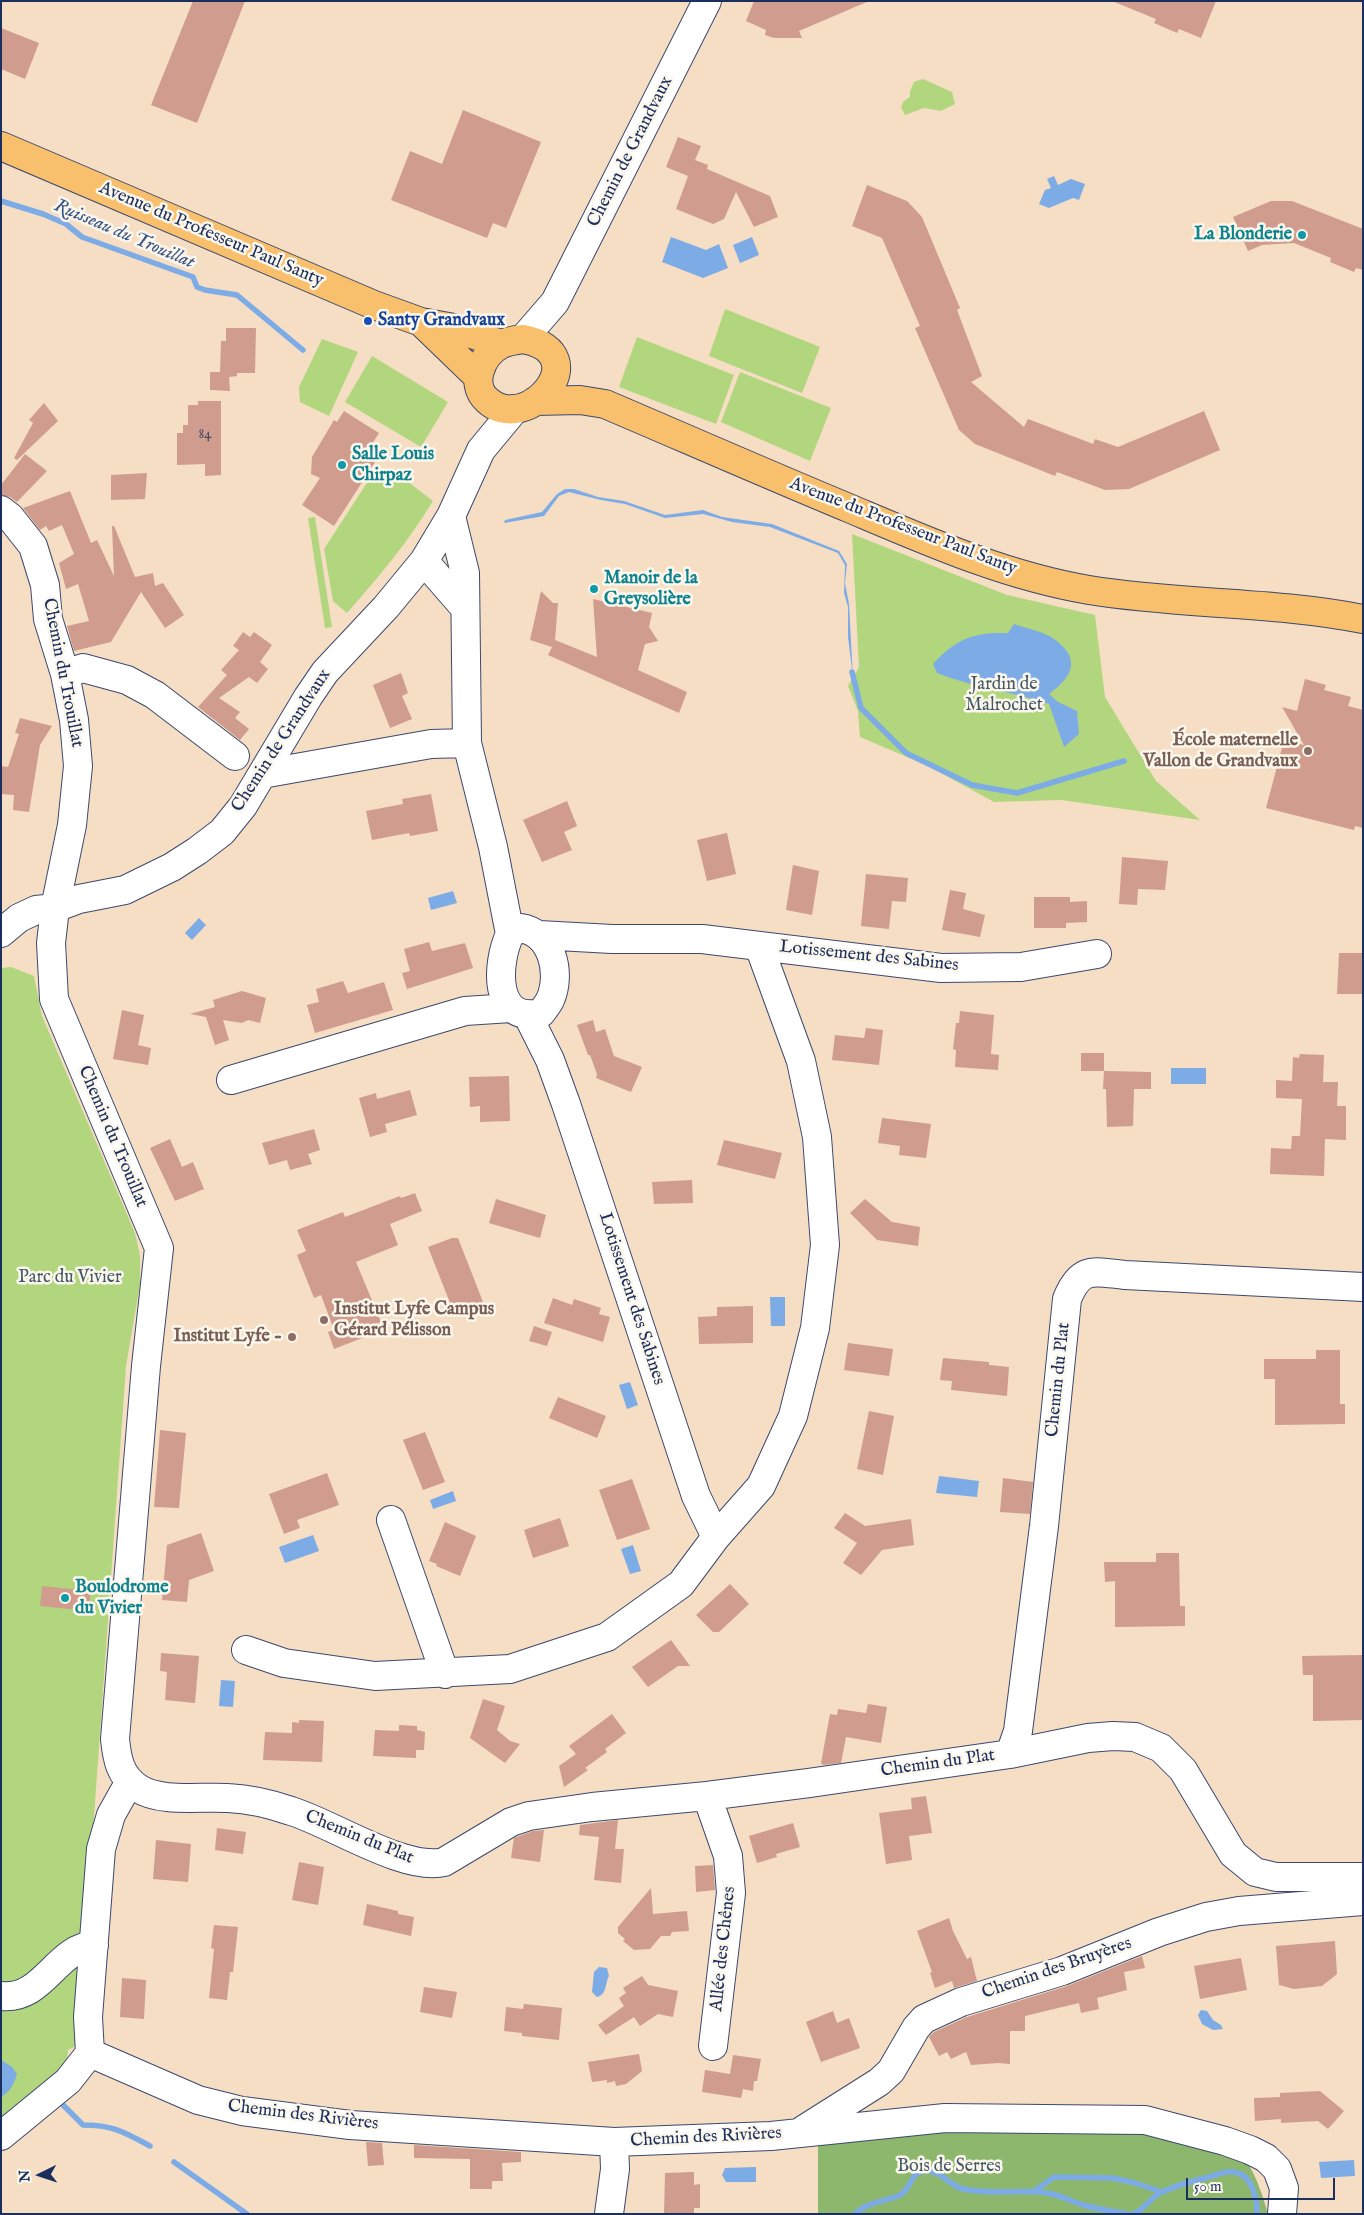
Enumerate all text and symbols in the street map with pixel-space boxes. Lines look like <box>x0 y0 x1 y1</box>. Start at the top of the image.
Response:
street label: Chemin de Grandvaux <box>584 73 678 231</box>
street label: Avenue du Professeur Paul Santy <box>95 178 327 292</box>
water label: Ruisseau du Trouillat <box>50 195 198 275</box>
place label: La Blonderie <box>1194 224 1292 246</box>
marker: La Blonderie <box>1296 229 1308 241</box>
place label: Santy Grandvaux <box>378 310 505 332</box>
marker: Santy Grandvaux <box>362 315 374 327</box>
house number: 84 <box>198 426 212 444</box>
place label: Salle Louis Chirpaz <box>352 444 434 486</box>
marker: Salle Louis Chirpaz <box>336 459 348 471</box>
street label: Avenue du Professeur Paul Santy <box>786 474 1020 580</box>
place label: Manoir de la Greysolière <box>604 568 698 610</box>
marker: Manoir de la Greysolière <box>588 583 600 595</box>
street label: Chemin du Trouillat <box>37 596 87 750</box>
street label: Chemin de Grandvaux <box>228 665 336 817</box>
park label: Jardin de Malrochet <box>965 674 1043 716</box>
place label: École maternelle Vallon de Grandvaux <box>1143 730 1298 772</box>
marker: École maternelle Vallon de Grandvaux <box>1302 745 1314 757</box>
street label: Lotissement des Sabines <box>778 937 960 977</box>
street label: Chemin du Trouillat <box>72 1063 152 1211</box>
street label: Lotissement des Sabines <box>593 1210 669 1388</box>
park label: Parc du Vivier <box>18 1267 122 1289</box>
place label: Institut Lyfe Campus Gérard Pélisson <box>334 1299 494 1342</box>
marker: Institut Lyfe Campus Gérard Pélisson <box>318 1314 330 1326</box>
street label: Chemin du Plat <box>1042 1322 1076 1438</box>
place label: Institut Lyfe - <box>173 1326 282 1348</box>
marker: Institut Lyfe - <box>286 1331 298 1343</box>
place label: Boulodrome du Vivier <box>75 1577 168 1620</box>
marker: Boulodrome du Vivier <box>59 1592 71 1604</box>
street label: Chemin du Plat <box>880 1745 996 1783</box>
street label: Chemin du Plat <box>302 1806 416 1870</box>
street label: Allée des Chênes <box>707 1886 741 2012</box>
street label: Chemin des Bruyères <box>979 1933 1135 2005</box>
street label: Chemin des Rivières <box>226 2096 380 2136</box>
street label: Chemin des Rivières <box>630 2123 782 2153</box>
north arrow <box>15 2150 65 2200</box>
park label: Bois de Serres <box>897 2156 1001 2178</box>
scale bar <box>1189 2168 1338 2200</box>
text: N <box>16 2169 34 2183</box>
text: 50 m <box>1194 2177 1222 2196</box>

